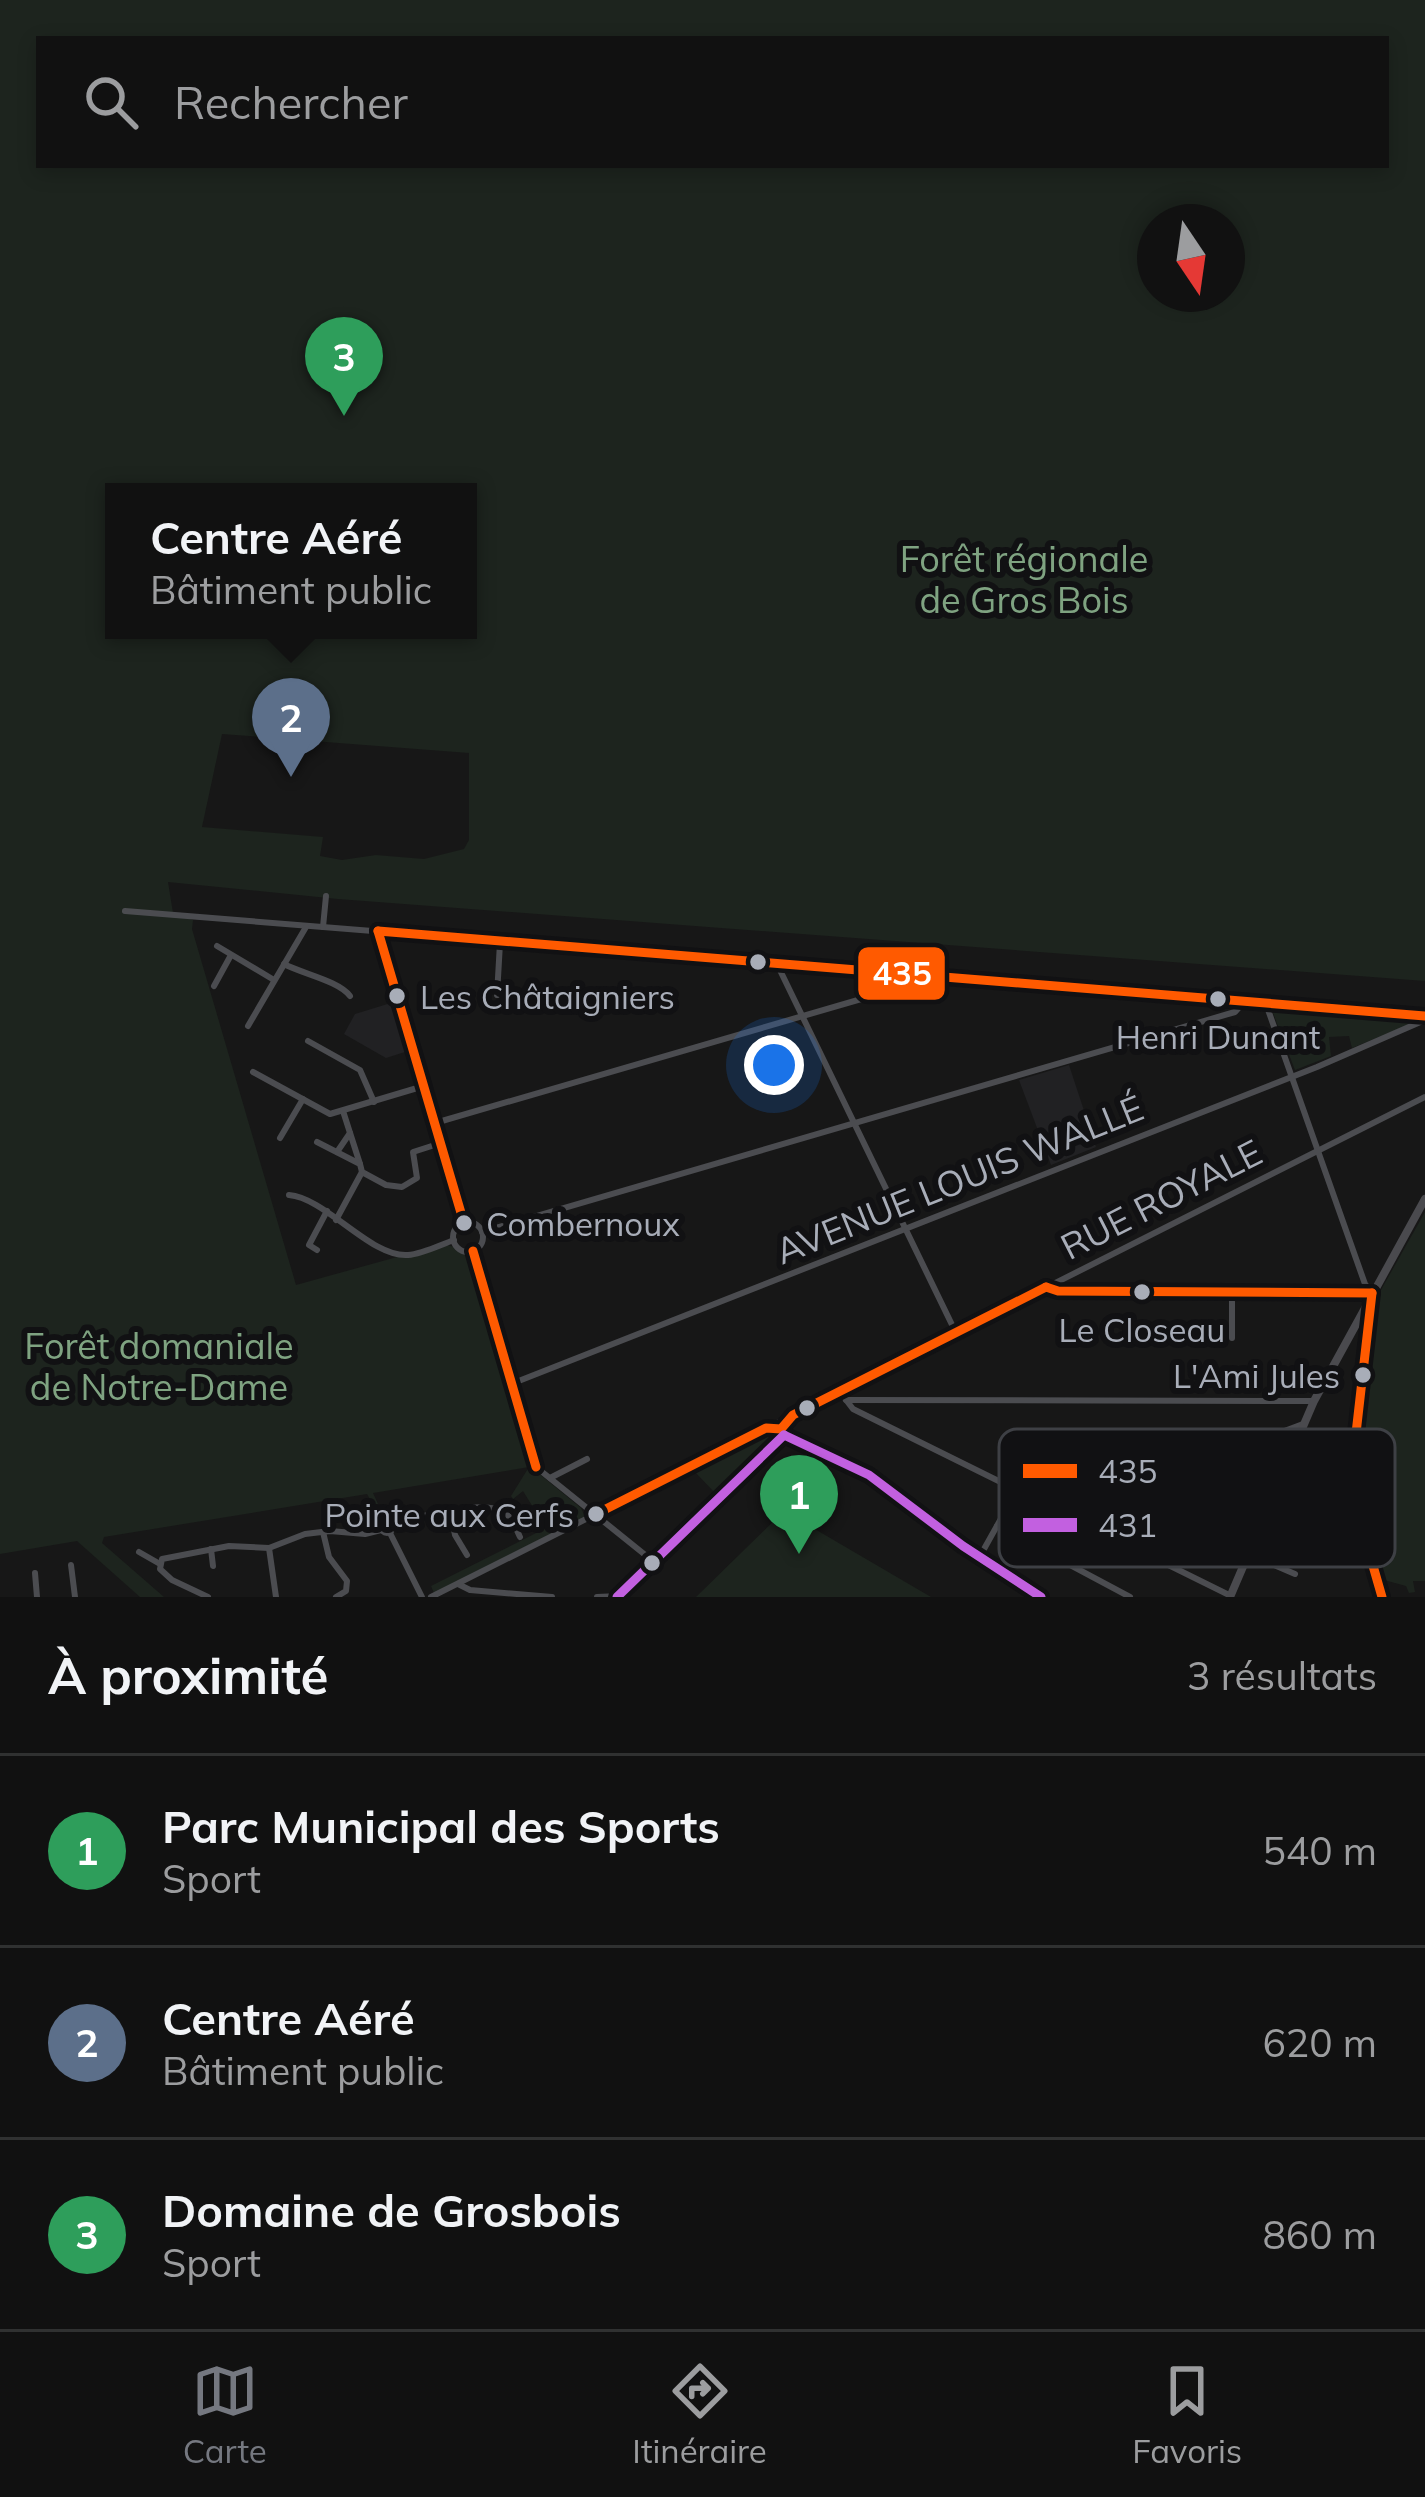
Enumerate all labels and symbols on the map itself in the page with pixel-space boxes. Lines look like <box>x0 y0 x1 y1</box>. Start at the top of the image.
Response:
north arrow <box>1137 204 1245 312</box>
pin: 3 <box>305 317 383 416</box>
park label: Forêt régionale de Gros Bois <box>900 536 1148 622</box>
pin: 2 <box>252 678 330 777</box>
line badge: 435 <box>856 945 947 1002</box>
unlabelled marker <box>747 951 769 973</box>
text: 435 <box>872 952 932 993</box>
place label: Les Châtaigniers <box>420 976 675 1017</box>
marker: Les Châtaigniers <box>386 985 408 1007</box>
marker: Henri Dunant <box>1207 988 1229 1010</box>
place label: Henri Dunant <box>1116 1016 1320 1057</box>
your location <box>744 1035 804 1095</box>
street label: AVENUE LOUIS WALLÉ <box>768 1085 1150 1273</box>
street label: RUE ROYALE <box>1053 1129 1269 1269</box>
place label: Combernoux <box>486 1203 680 1244</box>
marker: Combernoux <box>453 1212 475 1234</box>
marker: Le Closeau <box>1131 1281 1153 1303</box>
place label: Le Closeau <box>1059 1309 1225 1350</box>
park label: Forêt domaniale de Notre-Dame <box>24 1323 294 1409</box>
place label: L'Ami Jules <box>1173 1355 1340 1396</box>
marker: L'Ami Jules <box>1352 1364 1374 1386</box>
unlabelled marker <box>796 1397 818 1419</box>
legend <box>999 1429 1395 1567</box>
text: 435 <box>1098 1450 1157 1491</box>
pin: 1 <box>760 1455 838 1554</box>
place label: Pointe aux Cerfs <box>325 1494 574 1535</box>
marker: Pointe aux Cerfs <box>585 1503 607 1525</box>
text: 431 <box>1098 1504 1157 1545</box>
unlabelled marker <box>641 1552 663 1574</box>

